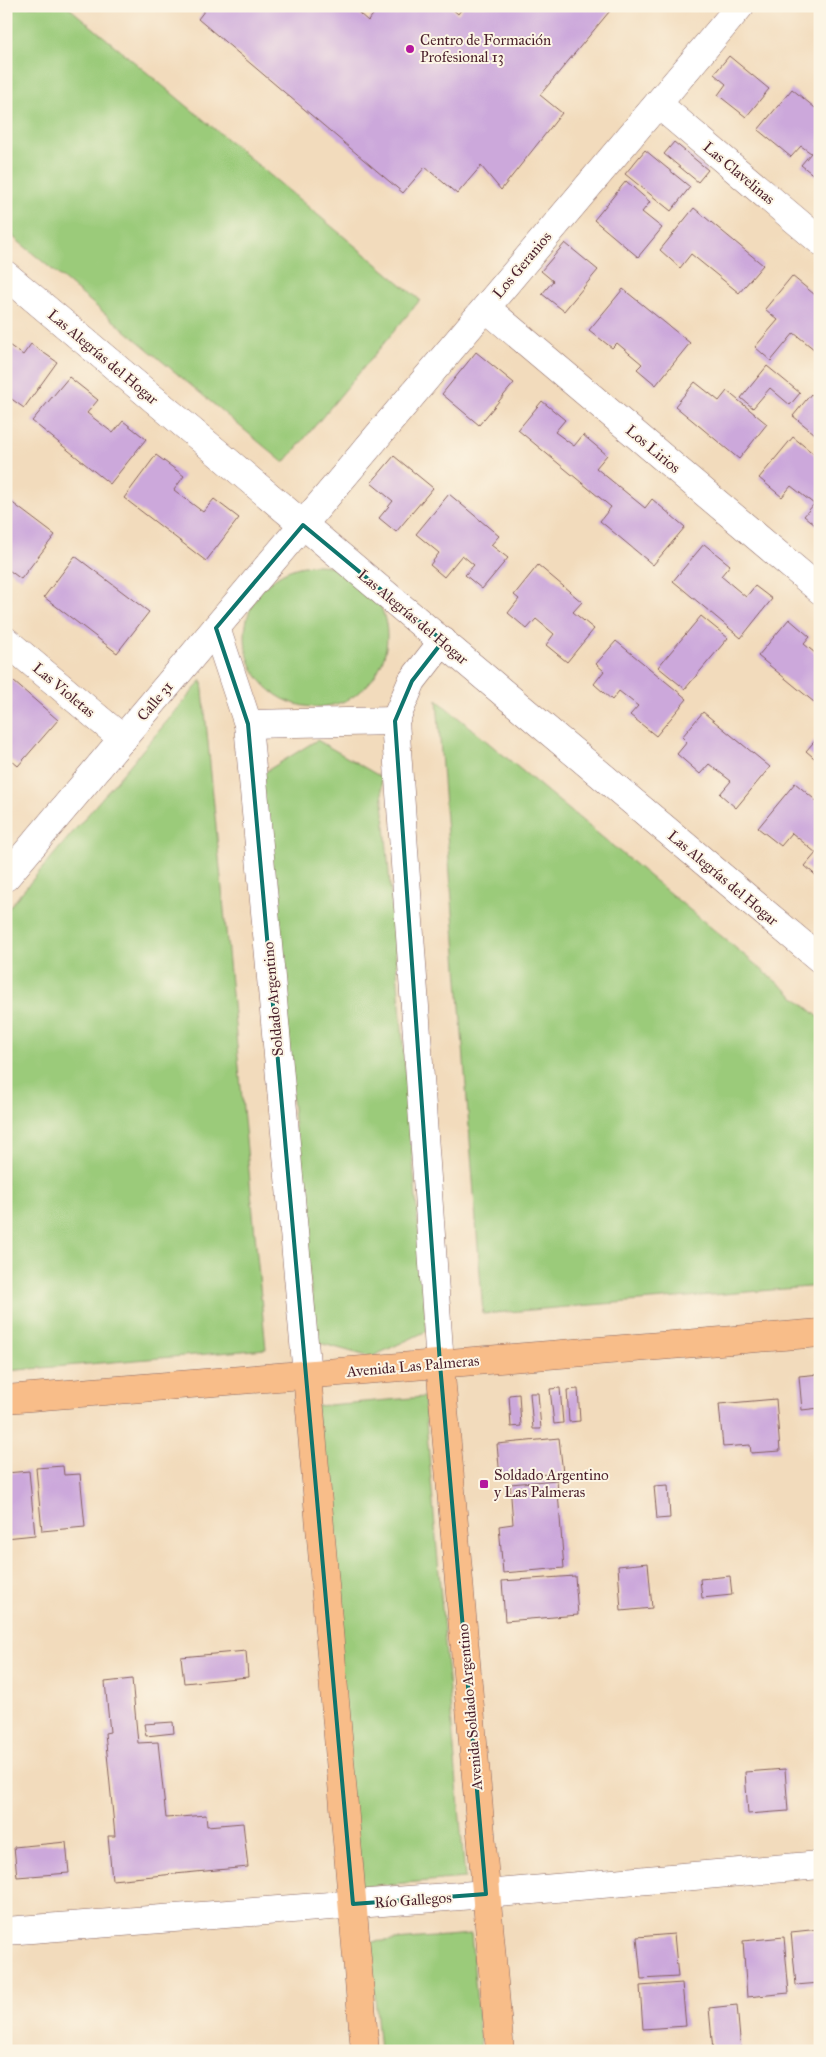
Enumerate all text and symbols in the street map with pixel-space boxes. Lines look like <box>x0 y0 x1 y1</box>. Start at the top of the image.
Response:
place label: Centro de Formación Profesional 13 <box>420 31 551 66</box>
marker: Centro de Formación Profesional 13 <box>404 43 416 55</box>
street label: Las Clavelinas <box>700 138 778 208</box>
street label: Los Geranios <box>489 228 555 302</box>
street label: Las Alegrías del Hogar <box>44 306 162 409</box>
street label: Los Lirios <box>622 421 684 477</box>
street label: Las Alegrías del Hogar <box>354 566 472 669</box>
street label: Las Violetas <box>29 659 99 721</box>
street label: Calle 31 <box>133 678 177 724</box>
street label: Las Alegrías del Hogar <box>664 827 782 930</box>
street label: Soldado Argentino <box>259 941 287 1057</box>
street label: Avenida Las Palmeras <box>345 1351 480 1381</box>
place label: Soldado Argentino y Las Palmeras <box>494 1466 609 1501</box>
marker: Soldado Argentino y Las Palmeras <box>478 1478 490 1490</box>
street label: Avenida Soldado Argentino <box>454 1623 486 1792</box>
street label: Río Gallegos <box>374 1888 452 1912</box>

